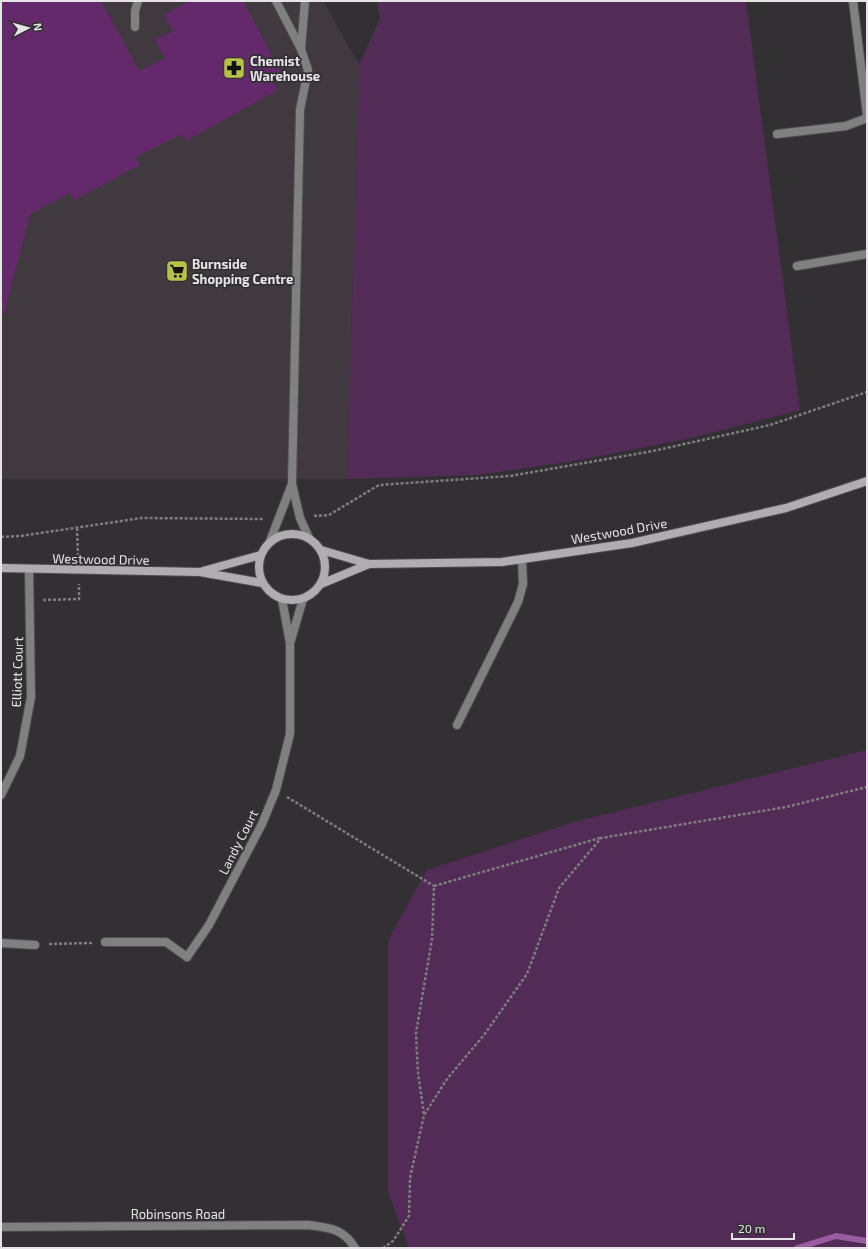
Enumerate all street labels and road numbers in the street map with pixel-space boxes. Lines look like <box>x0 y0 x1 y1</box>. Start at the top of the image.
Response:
street label: Westwood Drive <box>570 515 668 547</box>
street label: Westwood Drive <box>52 550 150 568</box>
street label: Elliott Court <box>8 636 26 708</box>
street label: Landy Court <box>215 807 261 877</box>
street label: Robinsons Road <box>131 1206 225 1222</box>

